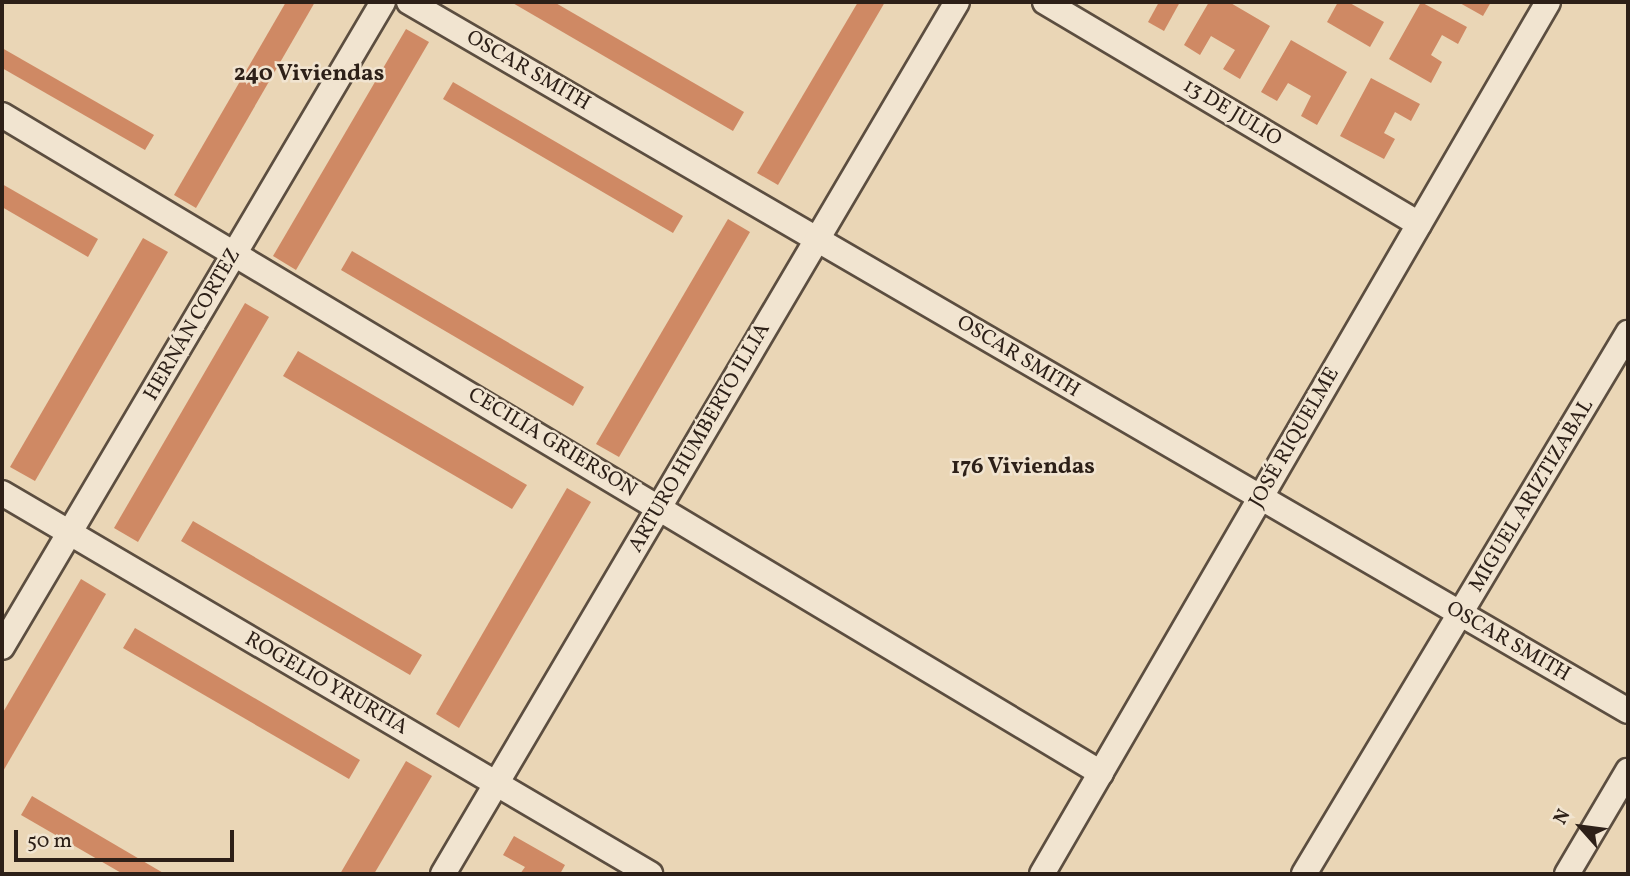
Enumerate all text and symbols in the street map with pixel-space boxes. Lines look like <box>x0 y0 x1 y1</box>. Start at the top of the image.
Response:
street label: OSCAR SMITH <box>461 25 595 117</box>
district label: 240 Viviendas <box>233 60 385 88</box>
street label: 13 DE JULIO <box>1178 74 1286 152</box>
street label: HERNÁN CORTEZ <box>139 244 247 406</box>
street label: OSCAR SMITH <box>952 310 1084 404</box>
street label: ARTURO HUMBERTO ILLIA <box>624 319 776 557</box>
street label: JOSÉ RIQUELME <box>1244 363 1346 513</box>
street label: CECILIA GRIERSON <box>463 383 641 503</box>
street label: MIGUEL ARIZTIZABAL <box>1464 395 1600 597</box>
district label: 176 Viviendas <box>951 453 1095 481</box>
street label: OSCAR SMITH <box>1441 596 1575 688</box>
street label: ROGELIO YRURTIA <box>240 627 412 741</box>
north arrow <box>1546 792 1616 862</box>
text: N <box>1548 805 1577 829</box>
scale bar <box>18 816 238 860</box>
text: 50 m <box>27 827 72 856</box>

